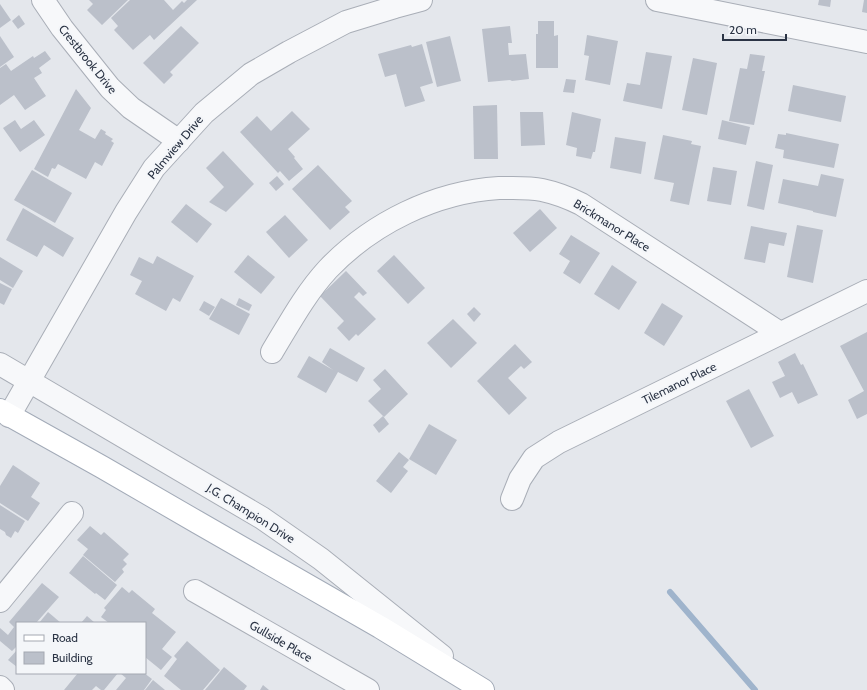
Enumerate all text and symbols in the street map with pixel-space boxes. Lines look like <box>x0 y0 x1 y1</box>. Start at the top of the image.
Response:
scale bar <box>723 16 786 42</box>
street label: Crestbrook Drive <box>56 21 120 97</box>
text: 20 m <box>729 22 757 37</box>
street label: Palmview Drive <box>144 112 206 182</box>
street label: Brickmanor Place <box>571 196 653 254</box>
street label: Tilemanor Place <box>639 359 719 407</box>
street label: J.G. Champion Drive <box>203 479 298 546</box>
street label: Gullside Place <box>247 617 315 665</box>
legend <box>16 622 146 674</box>
text: Road <box>52 630 78 645</box>
text: Building <box>52 650 94 665</box>

